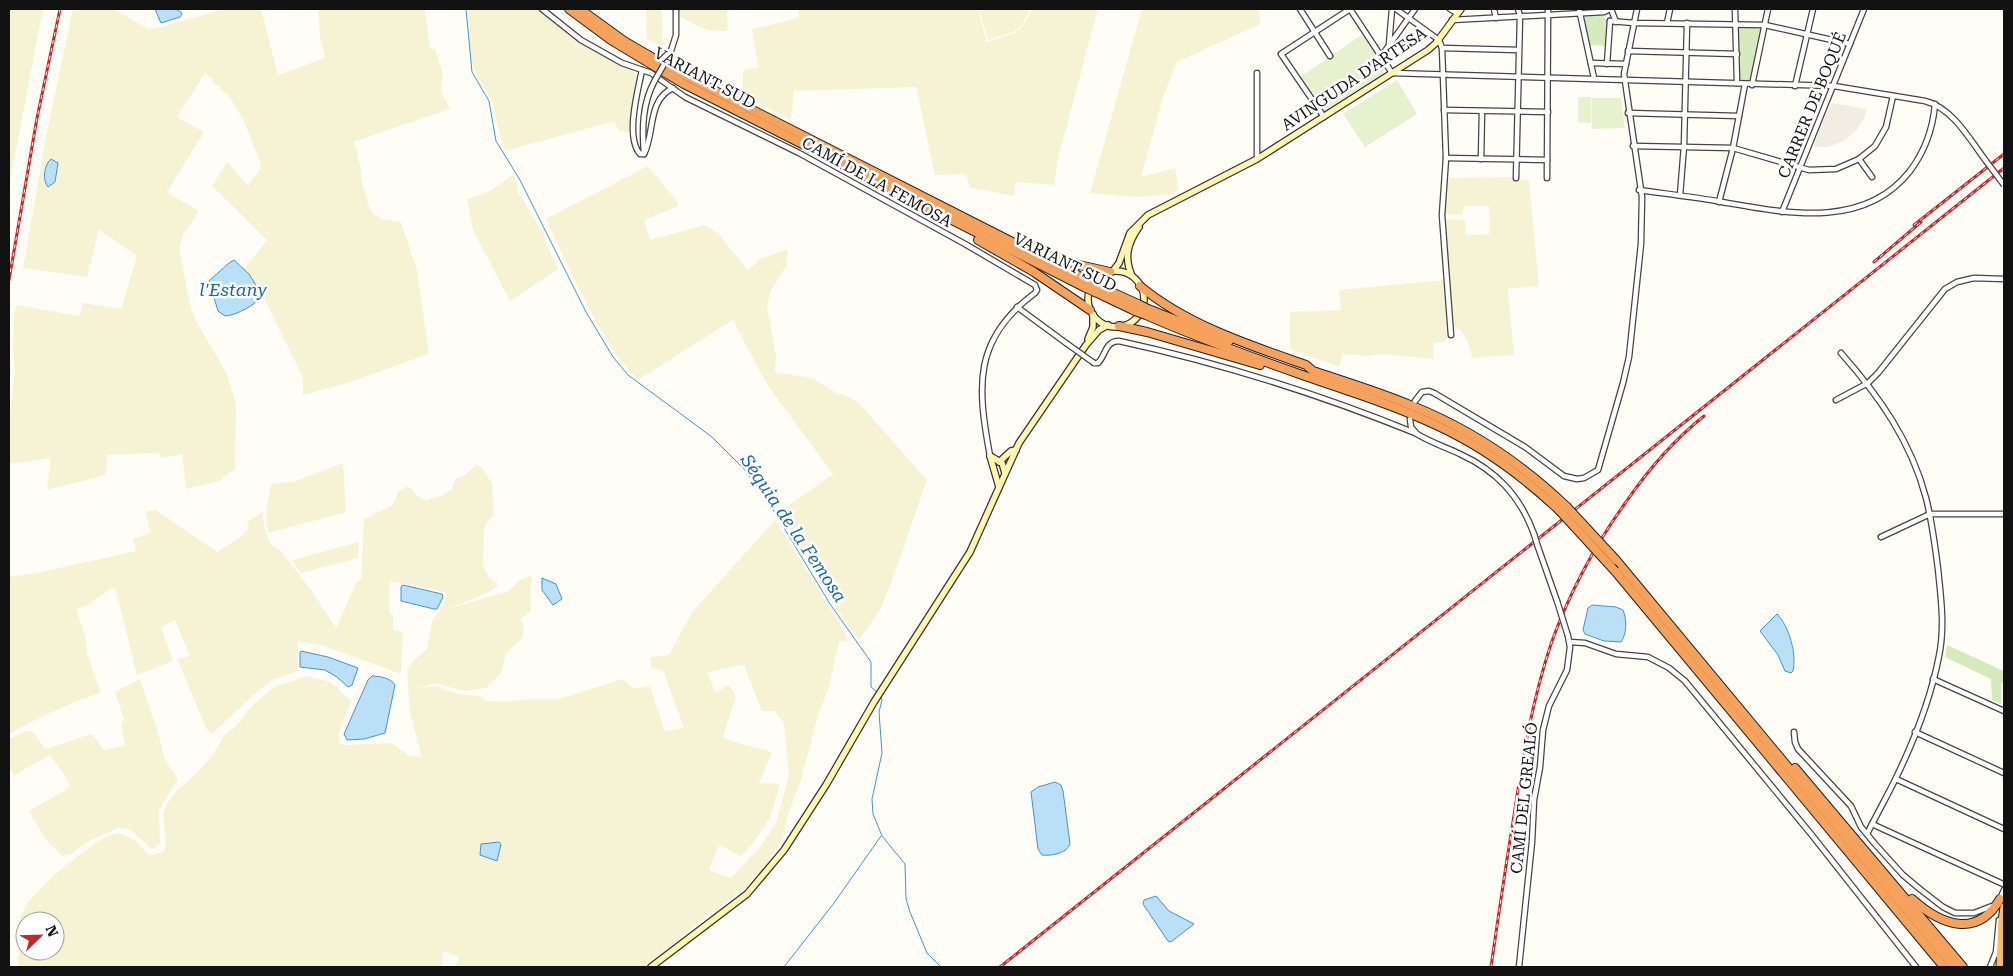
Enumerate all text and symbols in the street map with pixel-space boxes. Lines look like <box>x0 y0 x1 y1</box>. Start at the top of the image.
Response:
street label: AVINGUDA D'ARTESA <box>1278 23 1431 135</box>
street label: CARRER DE BOQUÉ <box>1774 29 1850 181</box>
street label: VARIANT SUD <box>651 43 759 113</box>
street label: CAMÍ DE LA FEMOSA <box>799 133 956 232</box>
street label: VARIANT SUD <box>1010 229 1120 295</box>
water label: l'Estany <box>199 279 267 300</box>
water label: Séquia de la Femosa <box>736 449 851 606</box>
street label: CAMÍ DEL GREALÓ <box>1507 721 1541 875</box>
north arrow <box>15 911 65 961</box>
text: N <box>42 923 62 939</box>

